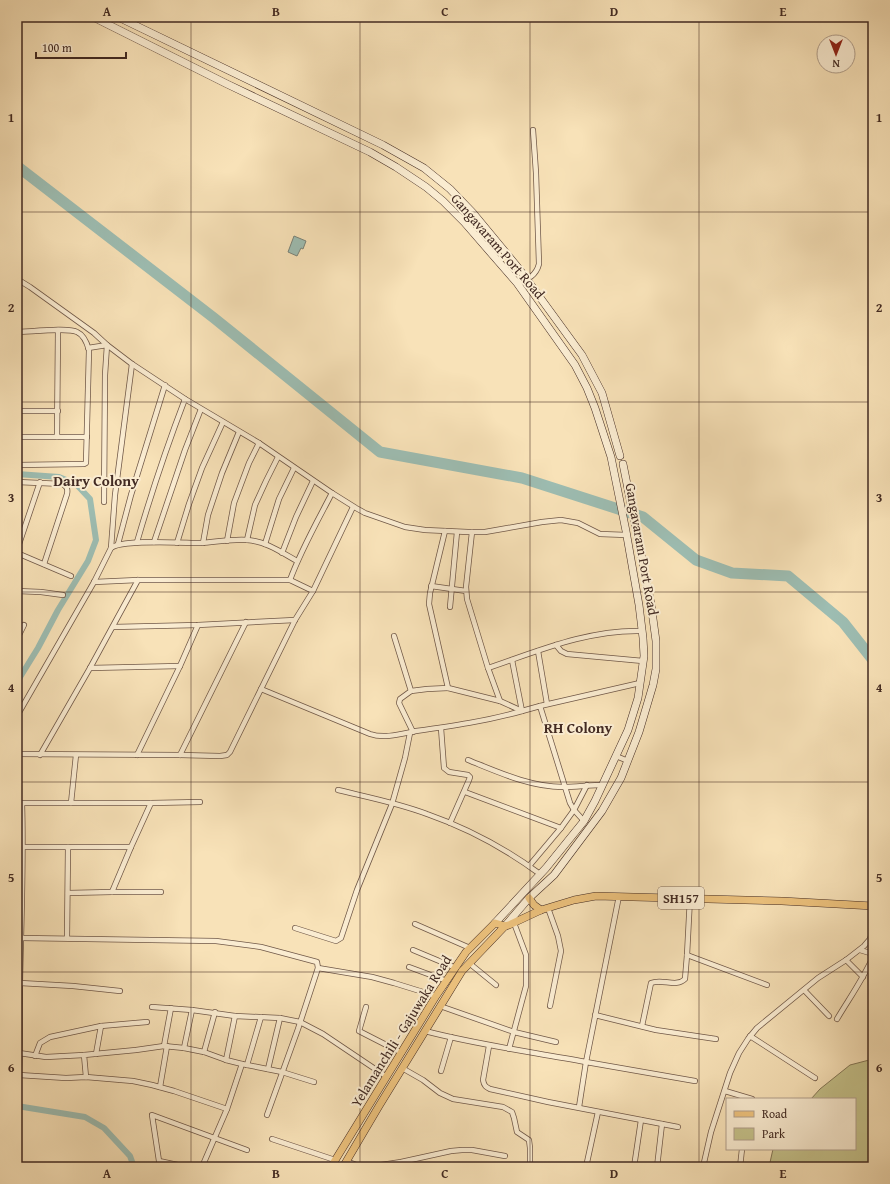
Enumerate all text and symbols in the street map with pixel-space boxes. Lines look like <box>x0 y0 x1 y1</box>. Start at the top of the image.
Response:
text: A <box>103 2 112 21</box>
text: B <box>272 2 280 21</box>
text: C <box>441 2 449 21</box>
text: D <box>610 2 618 21</box>
text: E <box>780 2 787 21</box>
scale bar <box>36 34 126 60</box>
north arrow <box>816 34 856 74</box>
text: 100 m <box>42 39 72 56</box>
text: N <box>832 56 840 72</box>
text: 1 <box>8 108 14 127</box>
text: 1 <box>876 108 882 127</box>
street label: Gangavaram Port Road <box>447 189 550 304</box>
text: 2 <box>8 298 15 317</box>
text: 2 <box>876 298 883 317</box>
district label: Dairy Colony <box>53 470 139 491</box>
street label: Gangavaram Port Road <box>621 481 664 617</box>
text: 3 <box>8 488 14 507</box>
text: 3 <box>876 488 882 507</box>
text: 4 <box>8 678 15 697</box>
text: 4 <box>876 678 883 697</box>
district label: RH Colony <box>544 717 613 738</box>
text: 5 <box>8 868 15 887</box>
text: 5 <box>876 868 883 887</box>
road number: SH157 <box>658 887 704 909</box>
street label: Yelamanchili - Gajuwaka Road <box>346 951 456 1111</box>
text: 6 <box>8 1058 15 1077</box>
text: 6 <box>876 1058 883 1077</box>
legend <box>726 1098 856 1150</box>
text: Road <box>762 1105 788 1122</box>
text: Park <box>762 1125 786 1142</box>
text: A <box>103 1164 112 1183</box>
text: B <box>272 1164 280 1183</box>
text: C <box>441 1164 449 1183</box>
text: D <box>610 1164 618 1183</box>
text: E <box>780 1164 787 1183</box>

